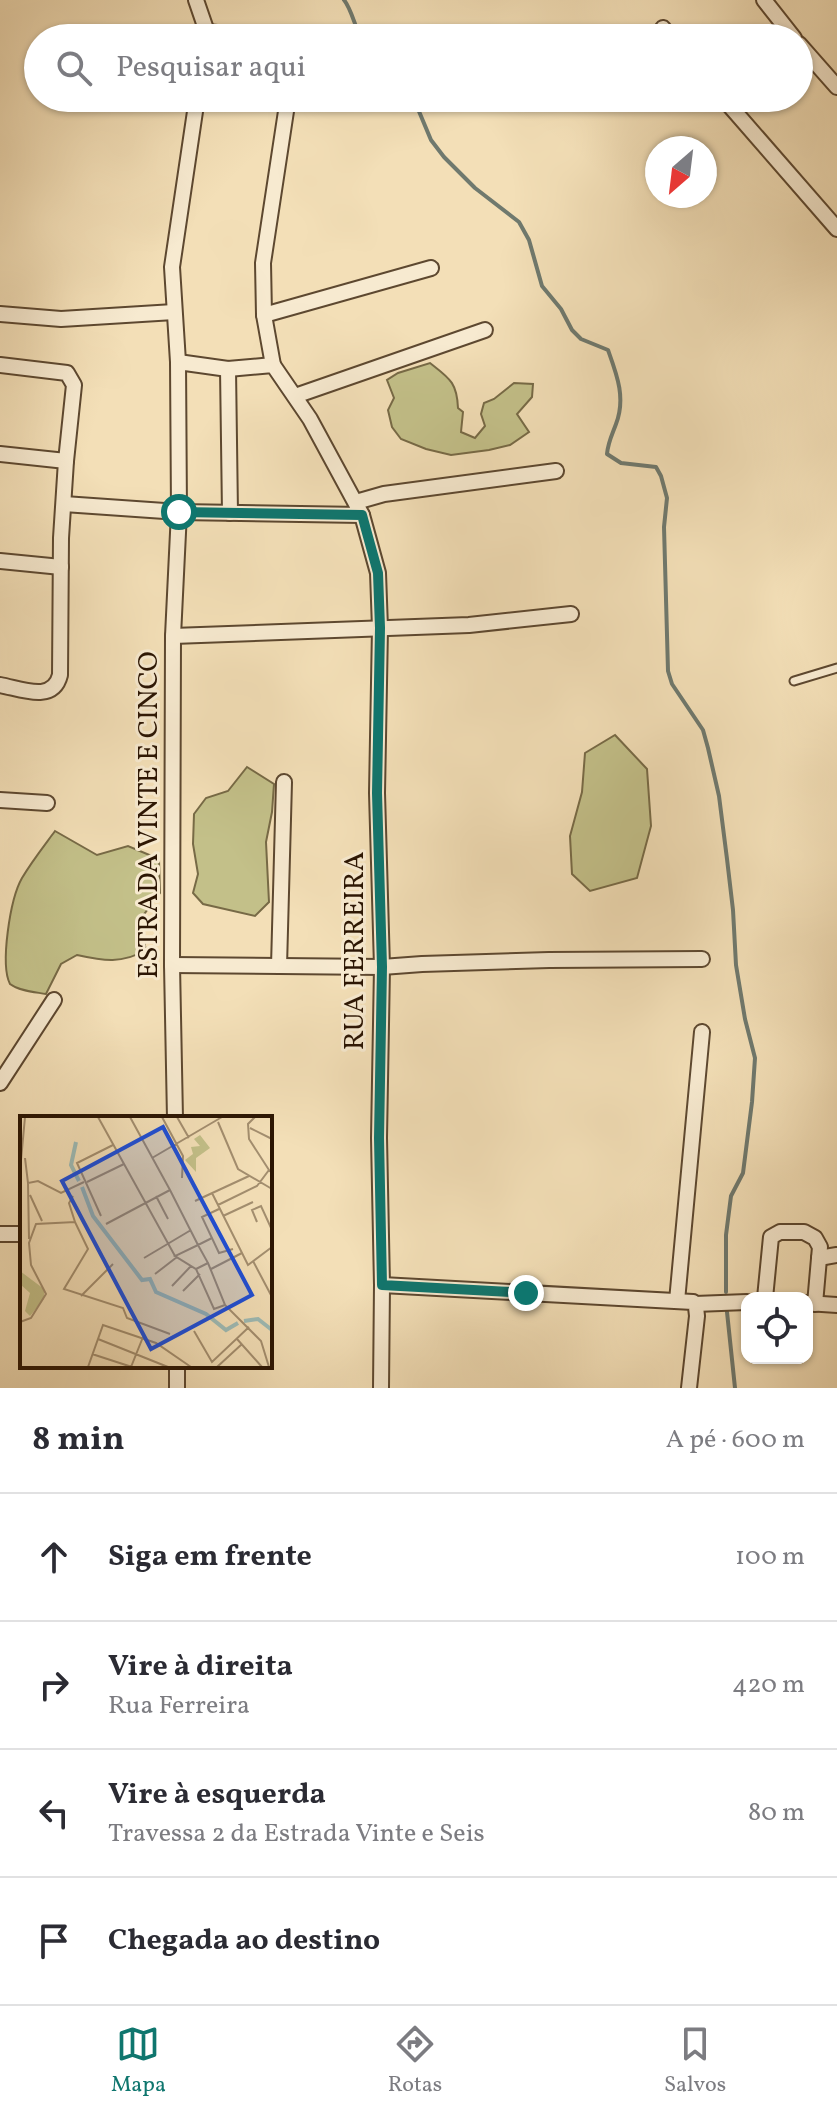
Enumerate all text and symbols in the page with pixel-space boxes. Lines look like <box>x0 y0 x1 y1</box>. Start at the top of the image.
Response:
search box <box>24 24 813 112</box>
icon: search <box>52 46 96 90</box>
text: Pesquisar aqui <box>116 47 306 89</box>
north arrow <box>645 136 717 208</box>
route start <box>161 494 197 530</box>
street label: ESTRADA VINTE E CINCO <box>130 651 169 979</box>
street label: RUA FERREIRA <box>336 851 375 1050</box>
inset map <box>20 1116 272 1368</box>
route end <box>508 1275 544 1311</box>
map controls <box>741 1292 813 1364</box>
button: locate <box>741 1292 813 1364</box>
text: 8 min <box>32 1417 125 1464</box>
text: A pé · 600 m <box>666 1422 805 1458</box>
icon: ahead <box>32 1535 76 1579</box>
text: Siga em frente <box>108 1536 312 1578</box>
text: 100 m <box>735 1539 805 1575</box>
text: Vire à direita <box>108 1646 293 1688</box>
icon: right <box>32 1663 76 1707</box>
text: 420 m <box>732 1667 805 1703</box>
text: Rua Ferreira <box>108 1688 250 1724</box>
text: Vire à esquerda <box>108 1774 326 1816</box>
icon: left <box>32 1791 76 1835</box>
text: 80 m <box>748 1795 805 1831</box>
text: Travessa 2 da Estrada Vinte e Seis <box>108 1816 485 1852</box>
icon: arrive <box>32 1919 76 1963</box>
text: Chegada ao destino <box>108 1920 380 1962</box>
tab: Mapa <box>111 2022 166 2101</box>
tab: Rotas <box>388 2022 442 2101</box>
tab: Salvos <box>664 2022 726 2101</box>

